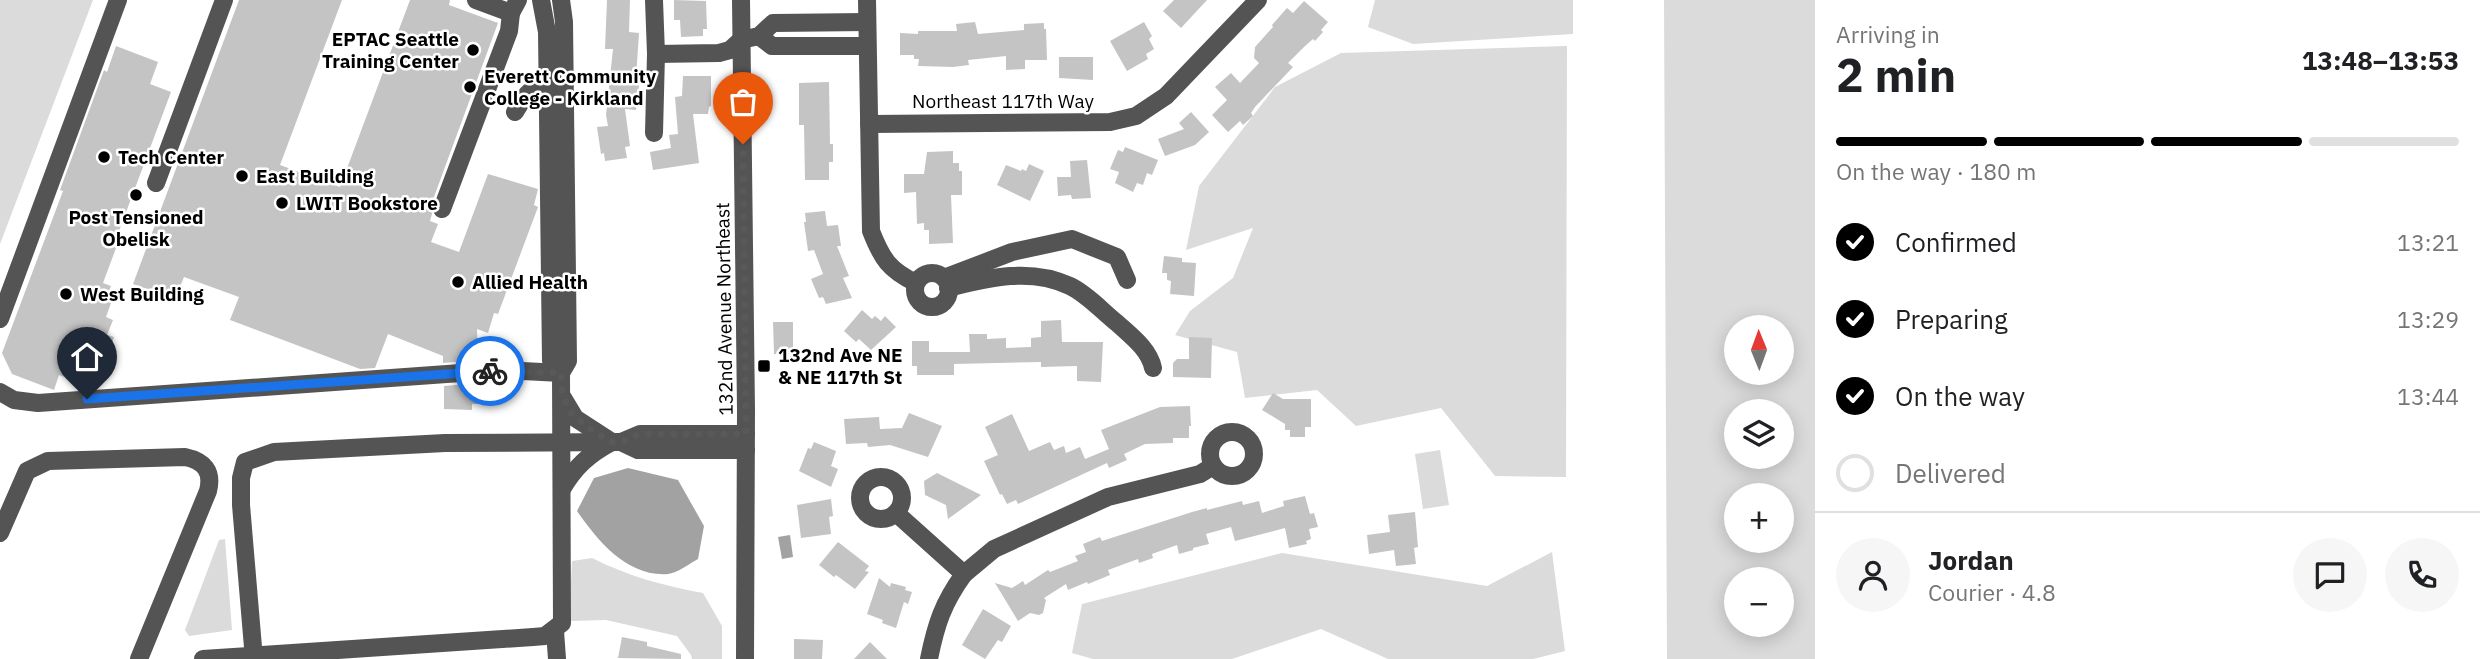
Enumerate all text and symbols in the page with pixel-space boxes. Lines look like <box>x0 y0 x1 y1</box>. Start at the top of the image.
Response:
text: Arriving in <box>1836 19 1940 49</box>
place label: EPTAC Seattle Training Center <box>322 27 459 73</box>
marker: EPTAC Seattle Training Center <box>465 42 481 58</box>
text: 13:48–13:53 <box>2302 43 2459 77</box>
text: 2 min <box>1836 45 1956 105</box>
place label: Everett Community College - Kirkland <box>484 64 657 110</box>
pin <box>713 72 773 144</box>
marker: Everett Community College - Kirkland <box>462 79 478 95</box>
icon: bag <box>724 83 762 121</box>
street label: Northeast 117th Way <box>912 89 1094 113</box>
place label: Tech Center <box>118 145 224 169</box>
marker: Tech Center <box>96 149 112 165</box>
text: On the way · 180 m <box>1836 156 2036 186</box>
place label: East Building <box>256 164 374 188</box>
marker: East Building <box>234 168 250 184</box>
marker: Post Tensioned Obelisk <box>128 187 144 203</box>
place label: LWIT Bookstore <box>296 191 438 215</box>
marker: LWIT Bookstore <box>274 195 290 211</box>
street label: 132nd Avenue Northeast <box>710 202 738 416</box>
place label: Post Tensioned Obelisk <box>68 205 204 251</box>
icon: check <box>1836 223 1874 261</box>
text: Confirmed <box>1895 225 2017 259</box>
text: 13:21 <box>2397 227 2459 257</box>
place label: Allied Health <box>472 270 588 294</box>
marker: Allied Health <box>450 274 466 290</box>
place label: West Building <box>80 282 204 306</box>
marker: West Building <box>58 286 74 302</box>
icon: check <box>1836 300 1874 338</box>
text: Preparing <box>1895 302 2008 336</box>
text: 13:29 <box>2397 304 2459 334</box>
north arrow <box>1724 315 1794 385</box>
map controls <box>1724 315 1794 637</box>
pin <box>57 327 117 399</box>
courier <box>455 336 525 406</box>
icon: home <box>68 338 106 376</box>
place label: 132nd Ave NE & NE 117th St <box>778 343 903 389</box>
icon: bike <box>471 352 509 390</box>
marker: 132nd Ave NE & NE 117th St <box>756 358 772 374</box>
icon: check <box>1836 377 1874 415</box>
text: On the way <box>1895 379 2025 413</box>
text: 13:44 <box>2397 381 2459 411</box>
button: layers <box>1724 399 1794 469</box>
text: Delivered <box>1895 456 2006 490</box>
button: + <box>1724 483 1794 553</box>
button: person <box>1836 538 1910 612</box>
button: chat <box>2293 538 2367 612</box>
button: phone <box>2385 538 2459 612</box>
text: Jordan <box>1928 543 2014 577</box>
button: − <box>1724 567 1794 637</box>
text: Courier · 4.8 <box>1928 577 2056 607</box>

